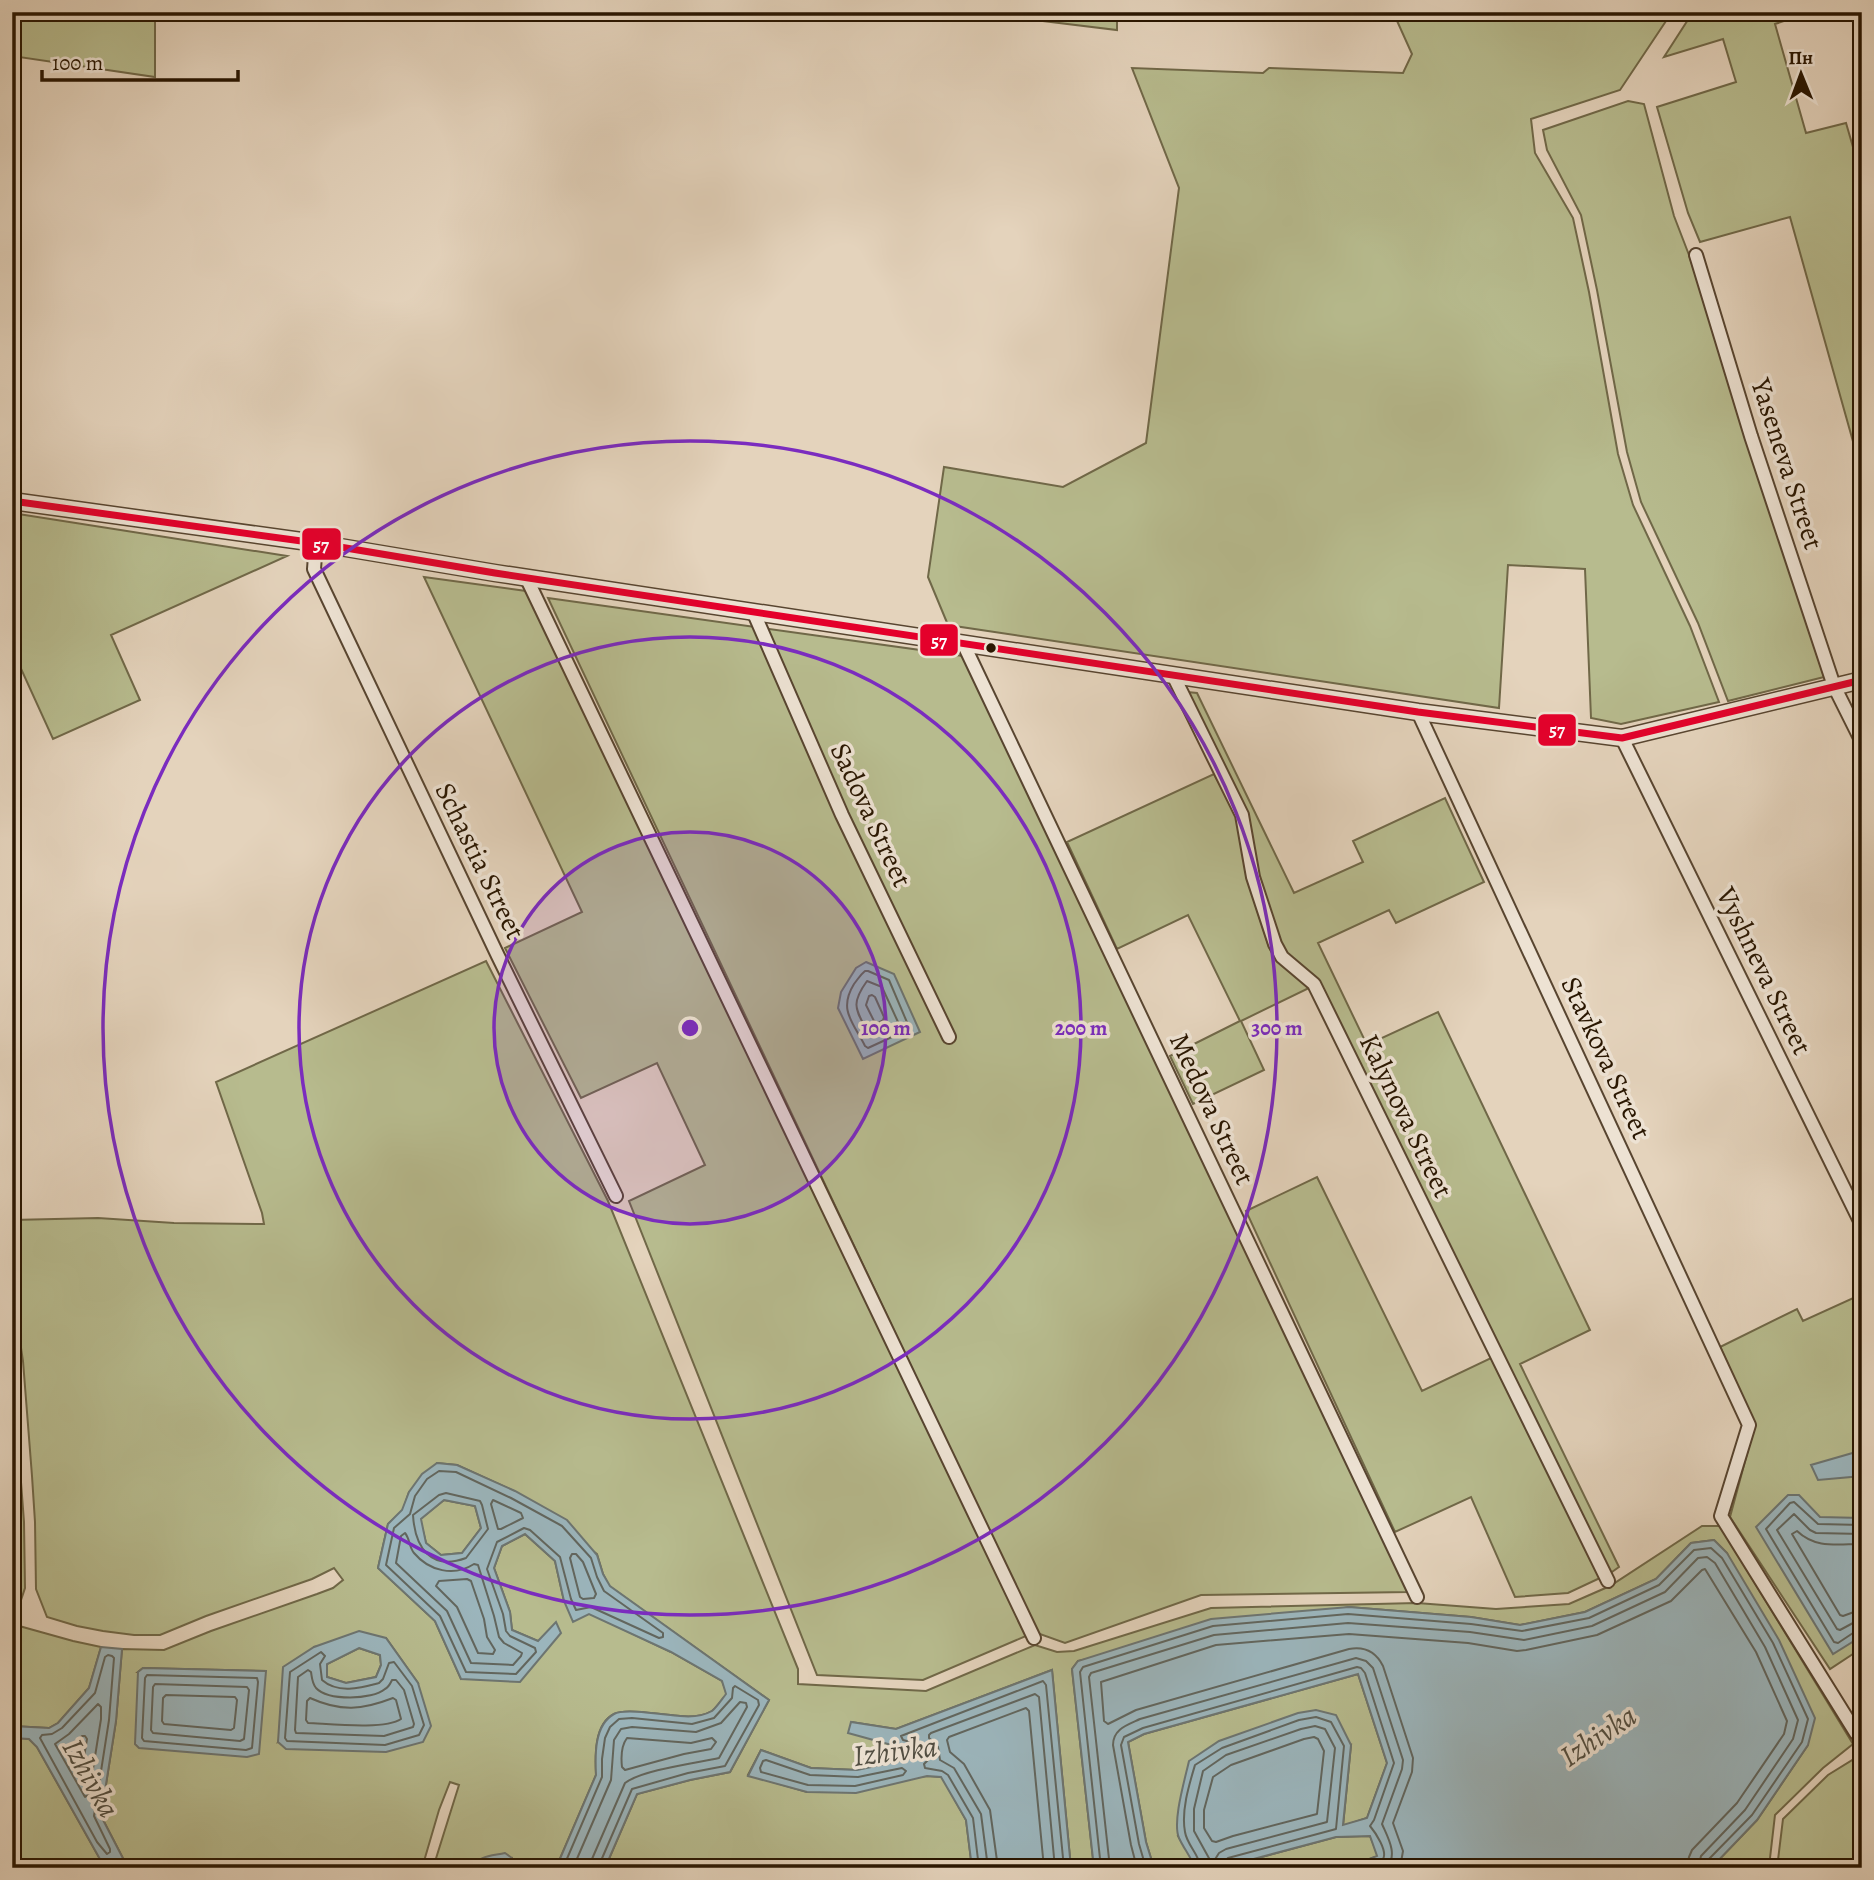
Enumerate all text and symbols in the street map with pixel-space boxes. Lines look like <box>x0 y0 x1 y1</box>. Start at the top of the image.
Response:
scale bar <box>42 38 238 82</box>
north arrow <box>1766 38 1836 108</box>
text: Пн <box>1788 45 1813 71</box>
text: 100 m <box>52 49 103 77</box>
street label: Yaseneva Street <box>1741 373 1833 554</box>
line badge: 57 <box>301 527 342 561</box>
text: 57 <box>313 532 330 558</box>
line badge: 57 <box>919 623 959 657</box>
text: 57 <box>931 628 948 654</box>
unlabelled marker <box>984 641 998 655</box>
line badge: 57 <box>1537 713 1577 747</box>
text: 57 <box>1549 717 1566 743</box>
street label: Sadova Street <box>821 737 921 893</box>
street label: Schastia Street <box>426 776 534 946</box>
street label: Vyshneva Street <box>1707 880 1821 1061</box>
street label: Stavkova Street <box>1552 970 1660 1146</box>
text: 100 m <box>861 1014 911 1042</box>
text: 200 m <box>1055 1014 1108 1042</box>
text: 300 m <box>1251 1014 1303 1042</box>
centre of rings <box>678 1016 702 1040</box>
street label: Medova Street <box>1160 1027 1264 1191</box>
street label: Kalynova Street <box>1350 1028 1462 1204</box>
water label: Izhivka <box>1552 1696 1644 1776</box>
water label: Izhivka <box>851 1726 939 1776</box>
water label: Izhivka <box>53 1731 129 1825</box>

